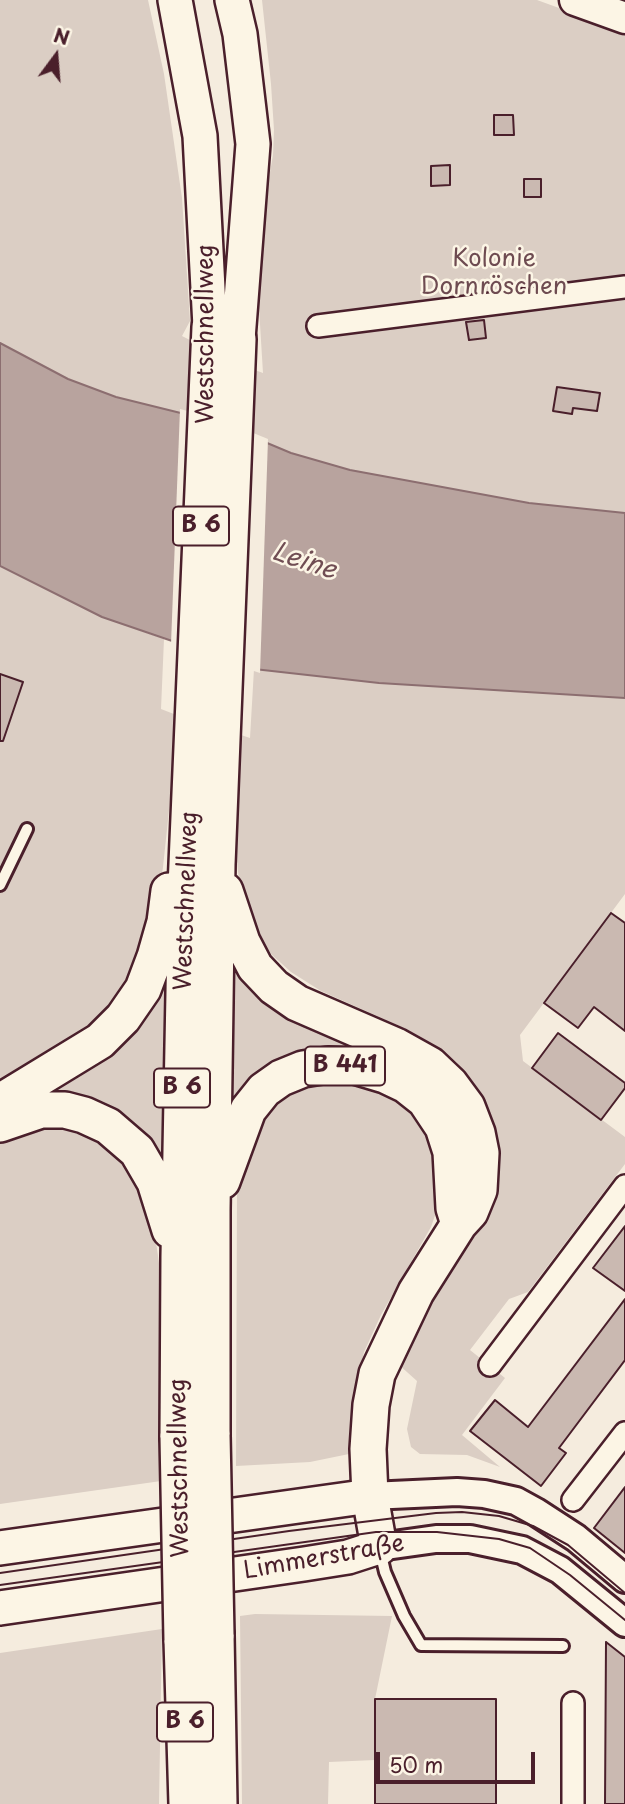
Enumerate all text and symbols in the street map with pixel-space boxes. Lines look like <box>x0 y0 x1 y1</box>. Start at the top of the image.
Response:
text: N <box>51 20 73 51</box>
north arrow <box>21 21 91 91</box>
street label: Westschnellweg <box>192 244 220 424</box>
park label: Kolonie Dornröschen <box>421 245 567 301</box>
road number: B 6 <box>173 506 229 546</box>
water label: Leine <box>268 537 340 587</box>
street label: Westschnellweg <box>169 811 205 991</box>
road number: B 441 <box>305 1046 385 1086</box>
road number: B 6 <box>154 1068 210 1107</box>
street label: Westschnellweg <box>164 1378 196 1558</box>
street label: Limmerstraße <box>241 1530 407 1586</box>
road number: B 6 <box>157 1702 213 1742</box>
scale bar <box>380 1738 539 1782</box>
text: 50 m <box>389 1748 443 1780</box>

